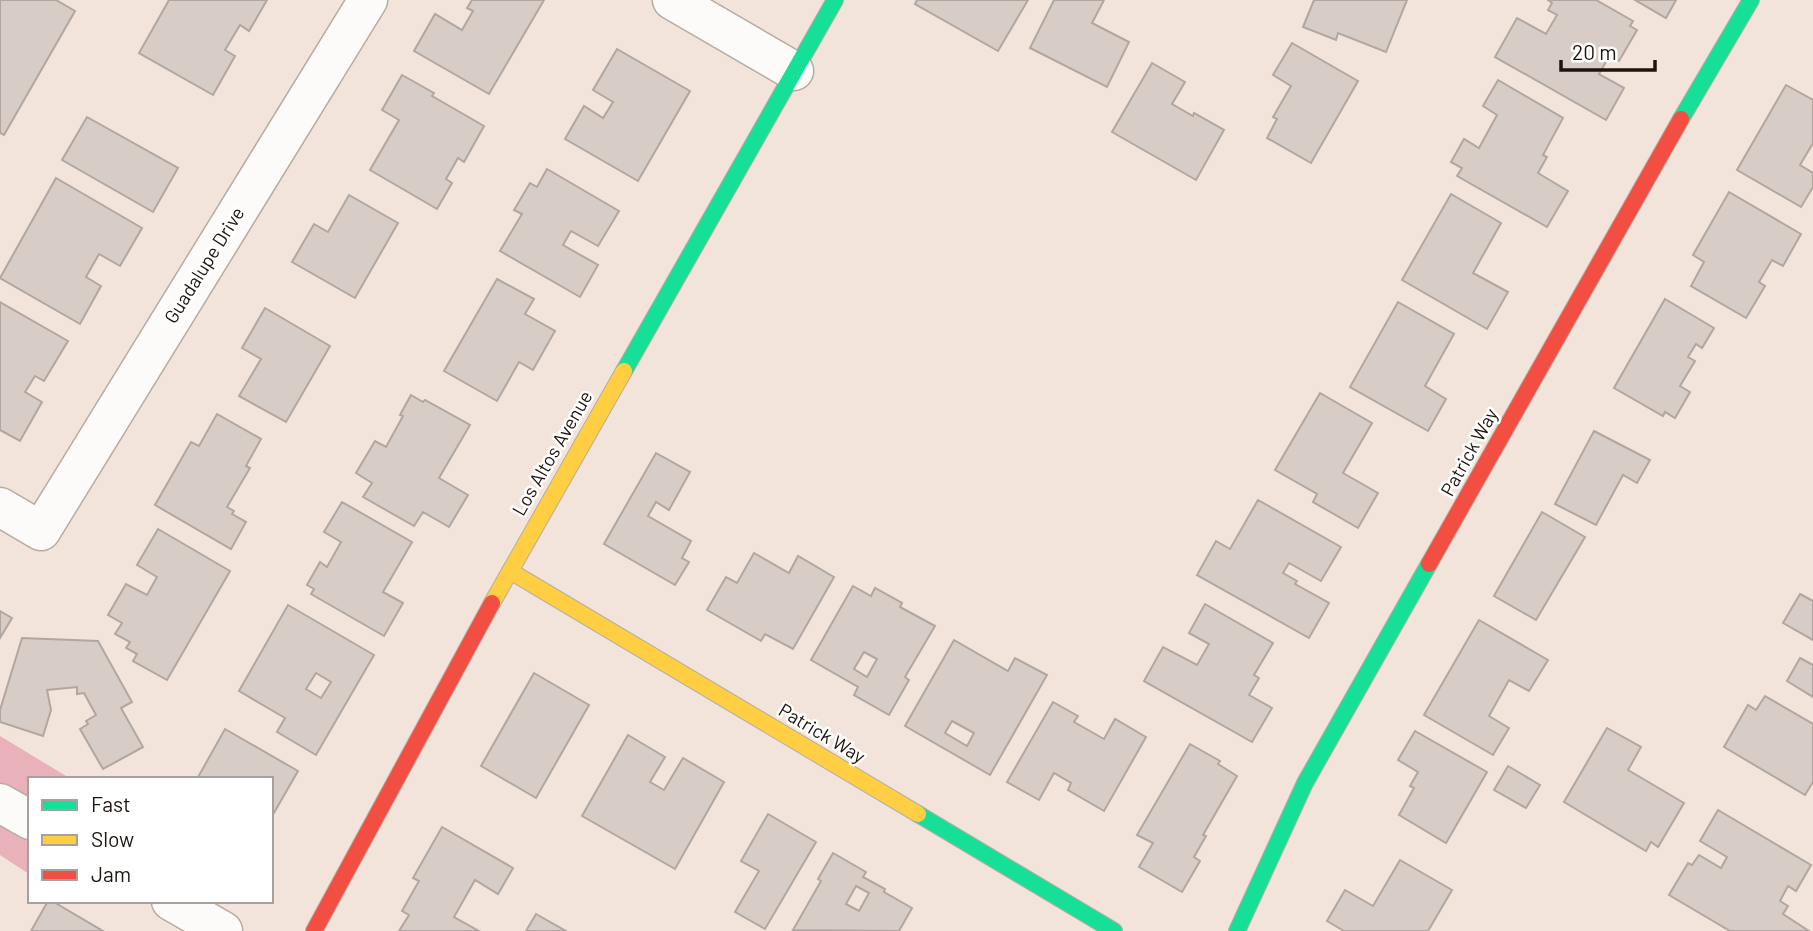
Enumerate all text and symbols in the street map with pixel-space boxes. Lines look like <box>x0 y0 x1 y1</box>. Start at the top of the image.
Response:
scale bar <box>1561 28 1656 72</box>
text: 20 m <box>1572 39 1617 64</box>
street label: Guadalupe Drive <box>159 202 249 327</box>
street label: Los Altos Avenue <box>507 386 597 519</box>
street label: Patrick Way <box>1435 404 1502 500</box>
street label: Patrick Way <box>775 698 870 767</box>
legend <box>28 777 273 903</box>
text: Fast <box>91 791 131 816</box>
text: Slow <box>91 826 134 851</box>
text: Jam <box>91 861 131 886</box>

